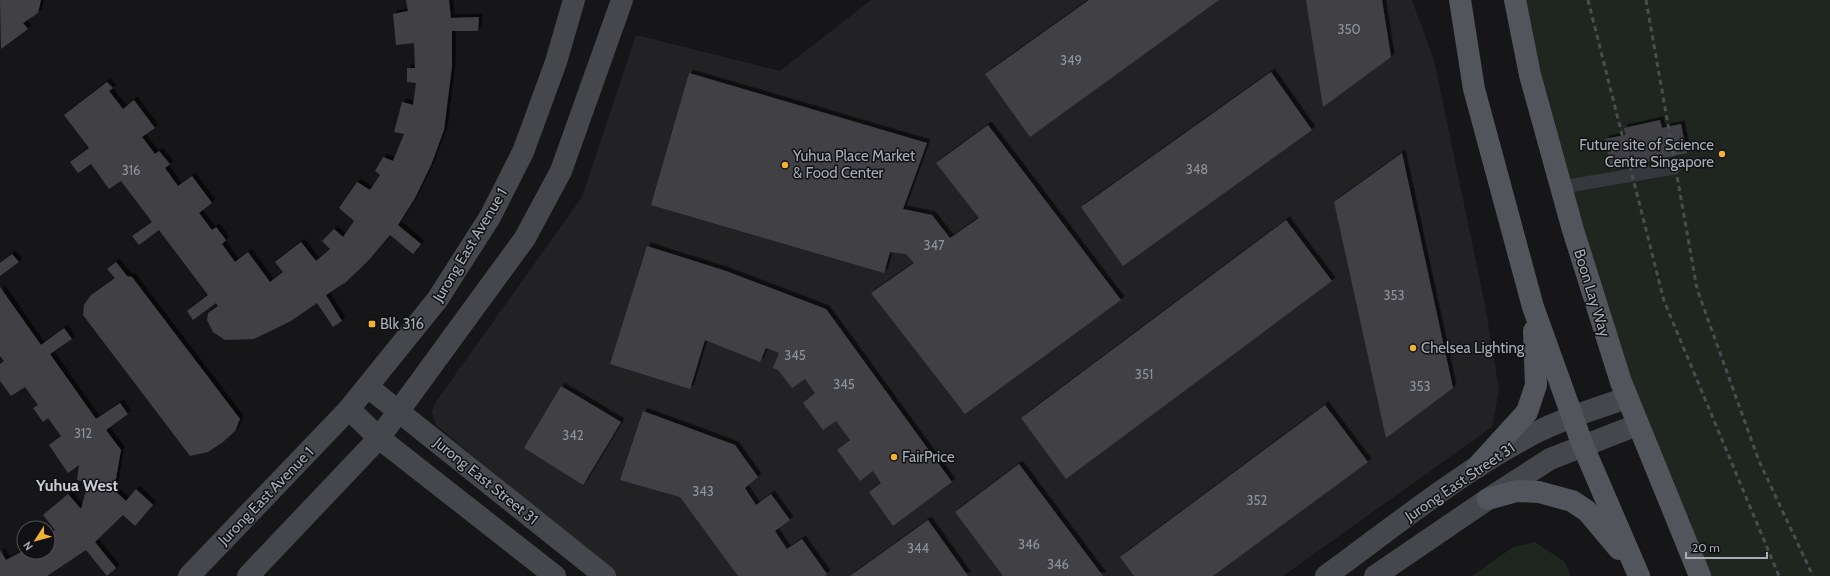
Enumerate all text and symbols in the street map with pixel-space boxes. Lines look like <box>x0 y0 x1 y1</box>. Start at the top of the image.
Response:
house number: 350 <box>1337 21 1361 37</box>
house number: 349 <box>1060 52 1082 68</box>
place label: Future site of Science Centre Singapore <box>1579 136 1714 171</box>
place label: Yuhua Place Market & Food Center <box>792 147 915 182</box>
marker: Future site of Science Centre Singapore <box>1717 149 1727 159</box>
marker: Yuhua Place Market & Food Center <box>780 160 790 170</box>
house number: 348 <box>1186 161 1208 177</box>
house number: 316 <box>122 162 140 178</box>
street label: Jurong East Avenue 1 <box>428 185 511 306</box>
house number: 347 <box>923 237 945 253</box>
street label: Boon Lay Way <box>1570 247 1614 339</box>
house number: 353 <box>1383 287 1405 303</box>
place label: Blk 316 <box>380 315 424 333</box>
marker: Blk 316 <box>367 319 377 329</box>
place label: Chelsea Lighting <box>1421 339 1525 357</box>
marker: Chelsea Lighting <box>1408 343 1418 353</box>
house number: 345 <box>784 347 806 363</box>
house number: 351 <box>1135 366 1153 382</box>
house number: 345 <box>833 376 855 392</box>
house number: 353 <box>1409 378 1431 394</box>
house number: 312 <box>74 425 92 441</box>
house number: 342 <box>562 427 584 443</box>
street label: Jurong East Street 31 <box>430 433 542 528</box>
street label: Jurong East Street 31 <box>1401 439 1518 526</box>
street label: Jurong East Avenue 1 <box>214 443 317 550</box>
place label: FairPrice <box>902 448 955 466</box>
marker: FairPrice <box>889 452 899 462</box>
district label: Yuhua West <box>35 476 118 495</box>
house number: 343 <box>692 483 714 499</box>
house number: 352 <box>1247 492 1268 508</box>
north arrow <box>16 520 56 560</box>
scale bar <box>1686 534 1767 560</box>
house number: 346 <box>1018 536 1040 552</box>
text: N <box>20 539 36 553</box>
house number: 344 <box>907 540 930 556</box>
text: 20 m <box>1692 540 1720 555</box>
house number: 346 <box>1047 556 1069 572</box>

